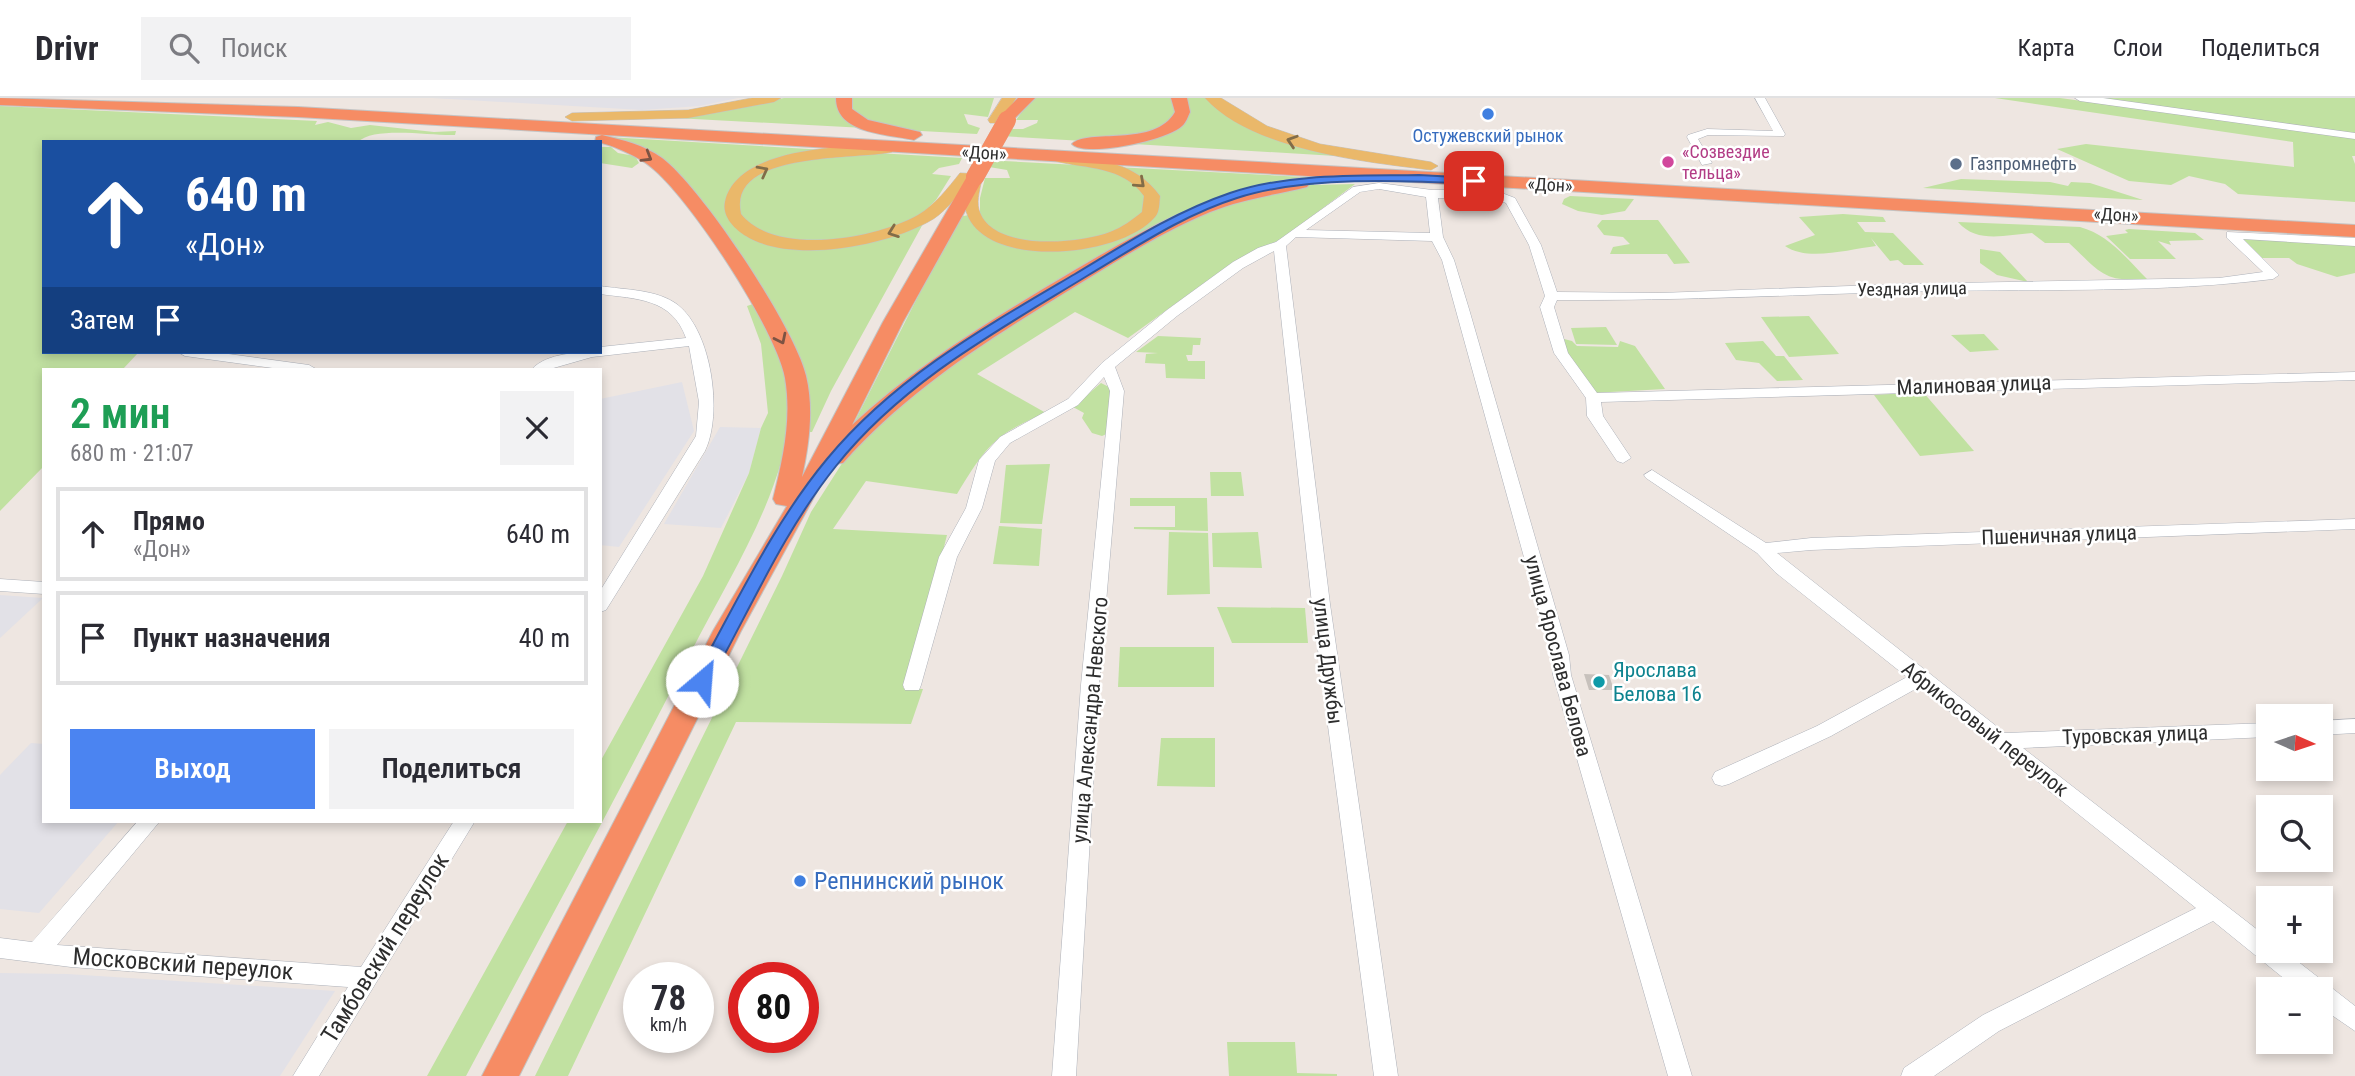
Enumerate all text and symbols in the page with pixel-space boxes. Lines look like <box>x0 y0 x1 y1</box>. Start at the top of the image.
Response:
search box <box>141 17 631 80</box>
text: Drivr <box>35 29 99 68</box>
icon: search <box>165 29 203 67</box>
text: Поиск <box>221 33 288 63</box>
text: Карта <box>2017 34 2075 62</box>
text: Слои <box>2113 34 2163 62</box>
text: Поделиться <box>2201 34 2320 62</box>
marker: Остужевский рынок <box>1480 106 1496 122</box>
place label: Остужевский рынок <box>1412 125 1564 146</box>
one-way arrow <box>1286 135 1299 149</box>
street label: «Дон» <box>961 141 1007 164</box>
place label: «Созвездие тельца» <box>1682 141 1770 183</box>
one-way arrow <box>639 149 652 162</box>
pin <box>1444 151 1504 211</box>
place label: Газпромнефть <box>1970 153 2077 174</box>
marker: «Созвездие тельца» <box>1660 154 1676 170</box>
marker: Газпромнефть <box>1948 156 1964 172</box>
icon: arrive <box>1455 162 1493 200</box>
text: 640 m <box>185 166 307 223</box>
one-way arrow <box>755 166 768 179</box>
icon: ahead <box>70 168 161 259</box>
street label: «Дон» <box>1527 173 1573 196</box>
one-way arrow <box>1132 175 1145 187</box>
street label: «Дон» <box>2093 203 2139 226</box>
one-way arrow <box>887 223 899 237</box>
text: «Дон» <box>185 225 265 263</box>
street label: Уездная улица <box>1857 277 1967 300</box>
icon: arrive <box>149 301 187 339</box>
text: Затем <box>70 305 135 335</box>
one-way arrow <box>773 332 787 344</box>
street label: Малиновая улица <box>1896 370 2052 400</box>
text: 2 мин <box>70 389 171 438</box>
button: close <box>500 391 574 465</box>
text: 680 m · 21:07 <box>70 440 194 467</box>
text: Прямо <box>133 506 205 536</box>
icon: ahead <box>74 515 112 553</box>
text: 640 m <box>506 519 570 549</box>
street label: Пшеничная улица <box>1981 520 2137 550</box>
text: «Дон» <box>133 536 191 563</box>
street label: улица Ярослава Белова <box>1520 553 1596 759</box>
street label: улица Александра Невского <box>1067 596 1113 844</box>
street label: улица Дружбы <box>1308 597 1348 725</box>
icon: arrive <box>74 619 112 657</box>
text: Пункт назначения <box>133 623 331 653</box>
text: 40 m <box>519 623 570 653</box>
position arrow <box>665 644 739 718</box>
street label: Абрикосовый переулок <box>1897 657 2073 801</box>
place label: Ярослава Белова 16 <box>1613 658 1702 706</box>
marker: Ярослава Белова 16 <box>1591 674 1607 690</box>
north arrow <box>2256 704 2333 780</box>
map controls <box>2256 704 2333 1054</box>
street label: Туровская улица <box>2062 720 2208 750</box>
button: Выход <box>70 729 315 809</box>
button: Поделиться <box>329 729 574 809</box>
button: search <box>2256 795 2333 872</box>
street label: Тамбовский переулок <box>315 848 455 1048</box>
place label: Репнинский рынок <box>814 867 1004 895</box>
marker: Репнинский рынок <box>792 873 808 889</box>
button: + <box>2256 886 2333 963</box>
street label: Московский переулок <box>72 942 295 986</box>
speed limit sign: 80 <box>728 962 819 1053</box>
button: − <box>2256 977 2333 1054</box>
text: 78 <box>651 978 686 1019</box>
text: km/h <box>650 1014 687 1035</box>

